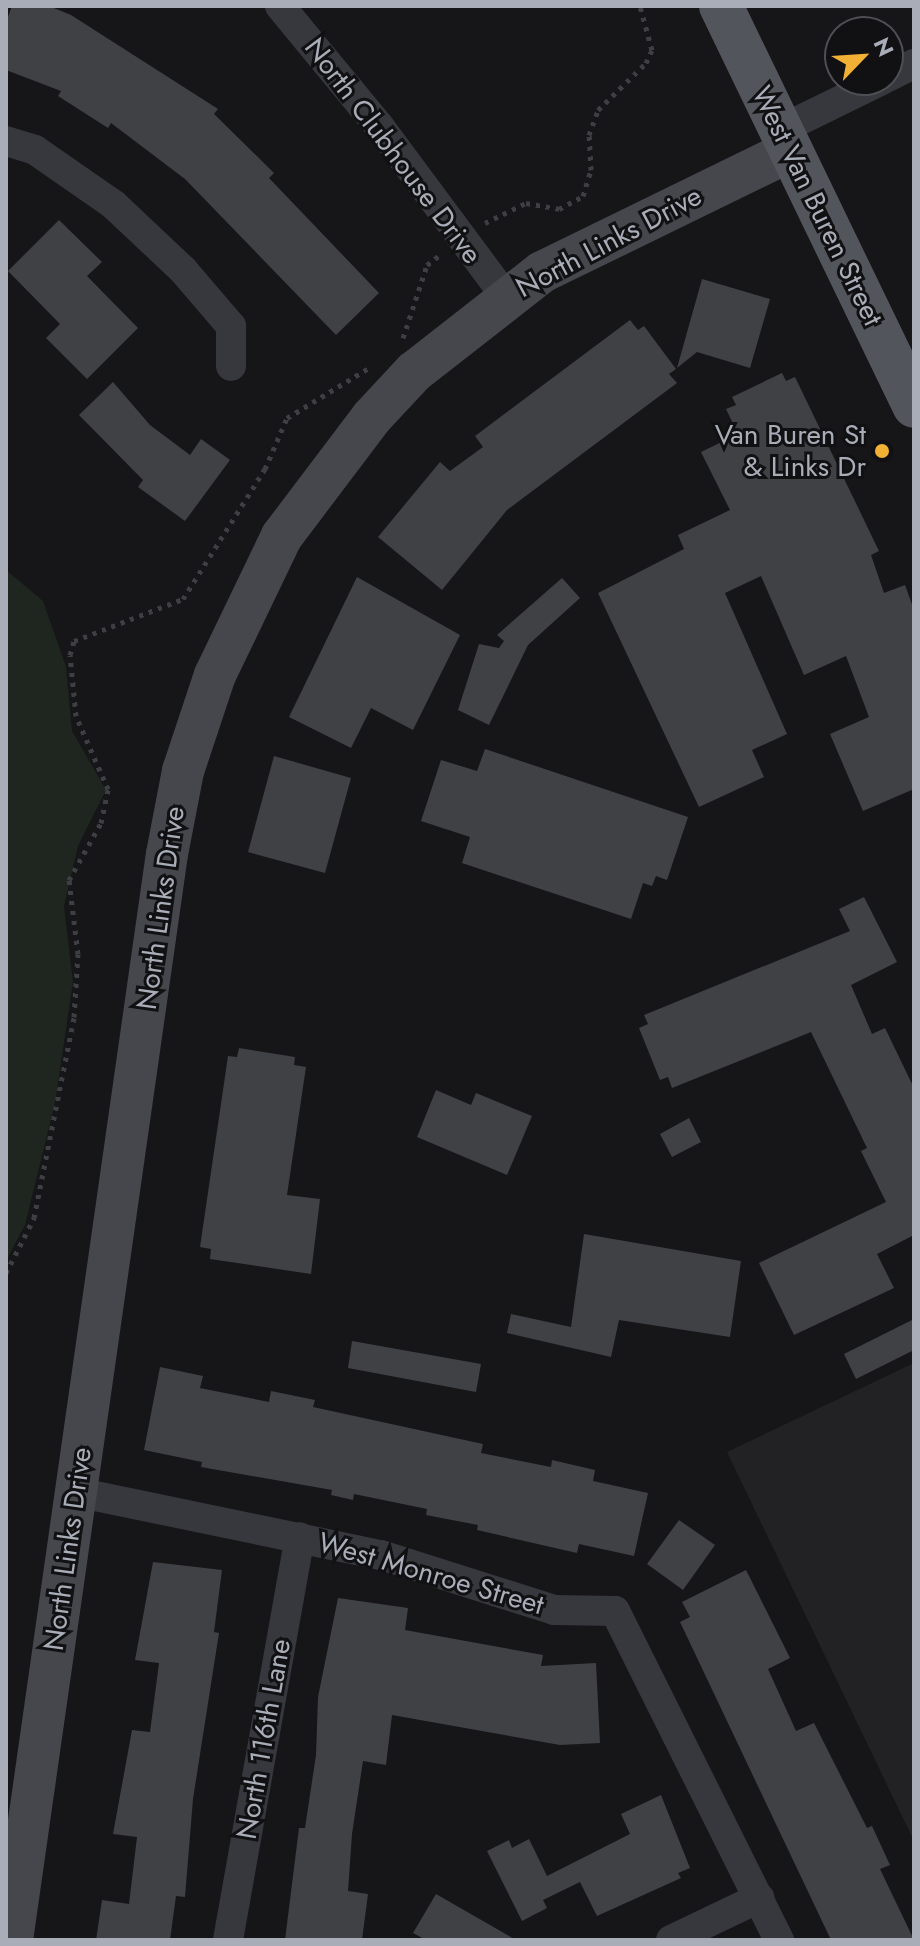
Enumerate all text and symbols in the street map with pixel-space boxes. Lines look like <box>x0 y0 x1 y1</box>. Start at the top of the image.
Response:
north arrow <box>824 16 904 96</box>
street label: North Clubhouse Drive <box>297 32 489 270</box>
text: N <box>866 32 902 61</box>
street label: West Van Buren Street <box>744 81 890 331</box>
street label: North Links Drive <box>511 179 707 305</box>
place label: Van Buren St & Links Dr <box>715 418 866 484</box>
marker: Van Buren St & Links Dr <box>873 442 891 460</box>
street label: North Links Drive <box>130 804 192 1012</box>
street label: North Links Drive <box>37 1445 99 1653</box>
street label: West Monroe Street <box>314 1526 548 1622</box>
street label: North 116th Lane <box>230 1636 298 1842</box>

